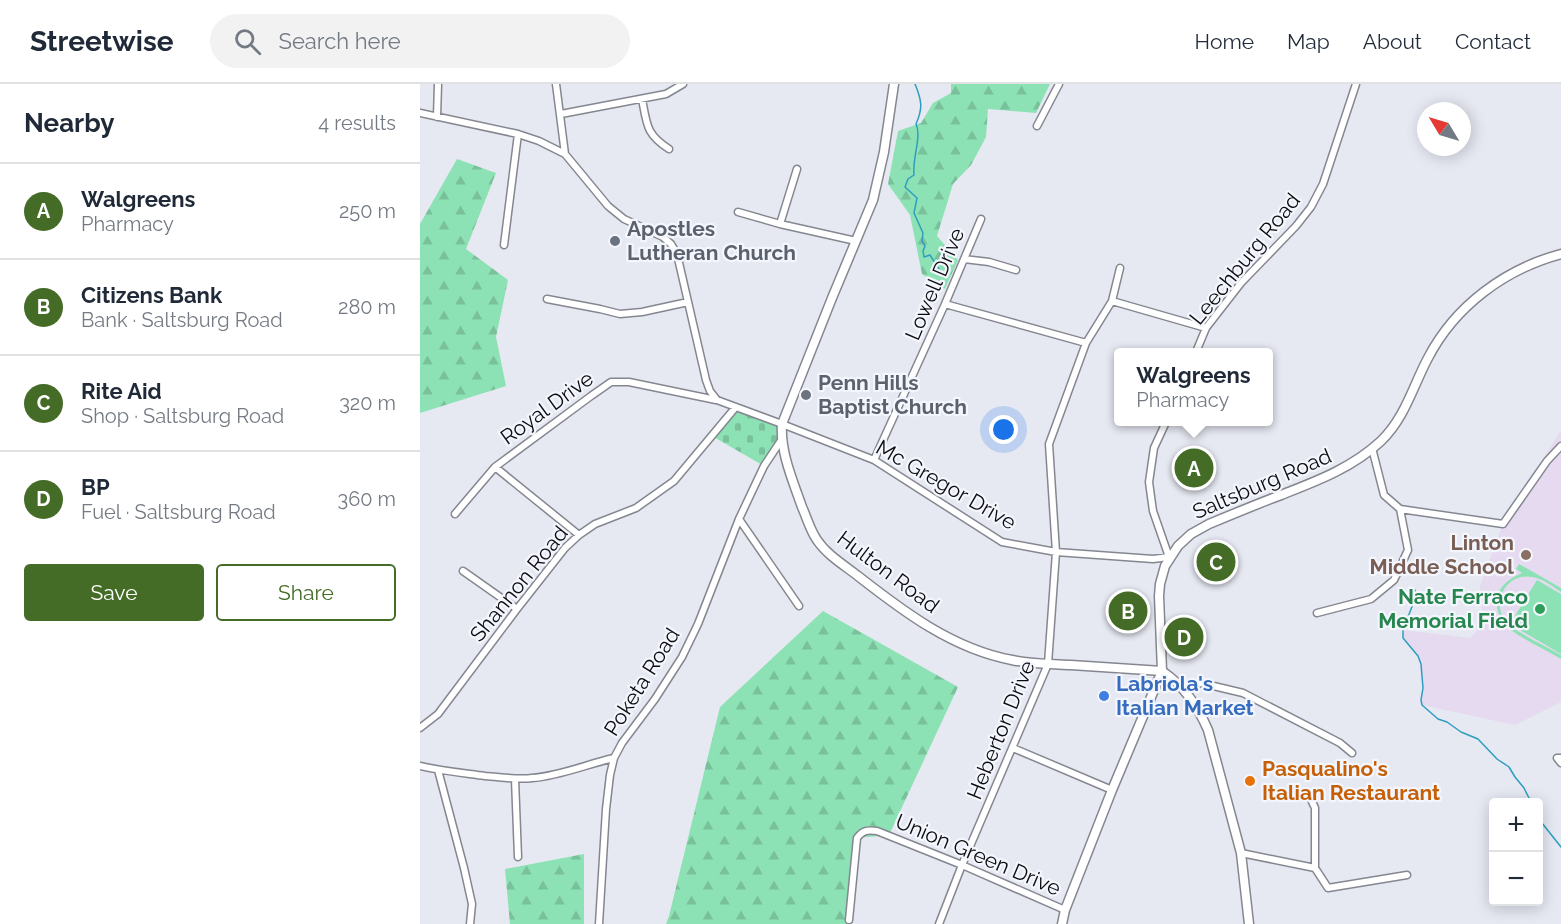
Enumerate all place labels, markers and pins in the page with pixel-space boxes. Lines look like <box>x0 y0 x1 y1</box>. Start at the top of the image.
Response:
place label: Apostles Lutheran Church <box>627 216 796 265</box>
marker: Apostles Lutheran Church <box>608 234 622 248</box>
place label: Penn Hills Baptist Church <box>818 370 967 419</box>
marker: Penn Hills Baptist Church <box>799 388 813 402</box>
pin: A <box>1174 446 1214 490</box>
place label: Linton Middle School <box>1370 530 1514 579</box>
pin: C <box>1196 540 1236 584</box>
marker: Linton Middle School <box>1519 548 1533 562</box>
place label: Nate Ferraco Memorial Field <box>1378 584 1528 633</box>
pin: B <box>1108 588 1148 634</box>
marker: Nate Ferraco Memorial Field <box>1533 602 1547 616</box>
pin: D <box>1164 614 1203 660</box>
place label: Labriola's Italian Market <box>1116 671 1254 720</box>
marker: Labriola's Italian Market <box>1097 689 1111 703</box>
place label: Pasqualino's Italian Restaurant <box>1262 756 1440 805</box>
marker: Pasqualino's Italian Restaurant <box>1243 774 1257 788</box>

